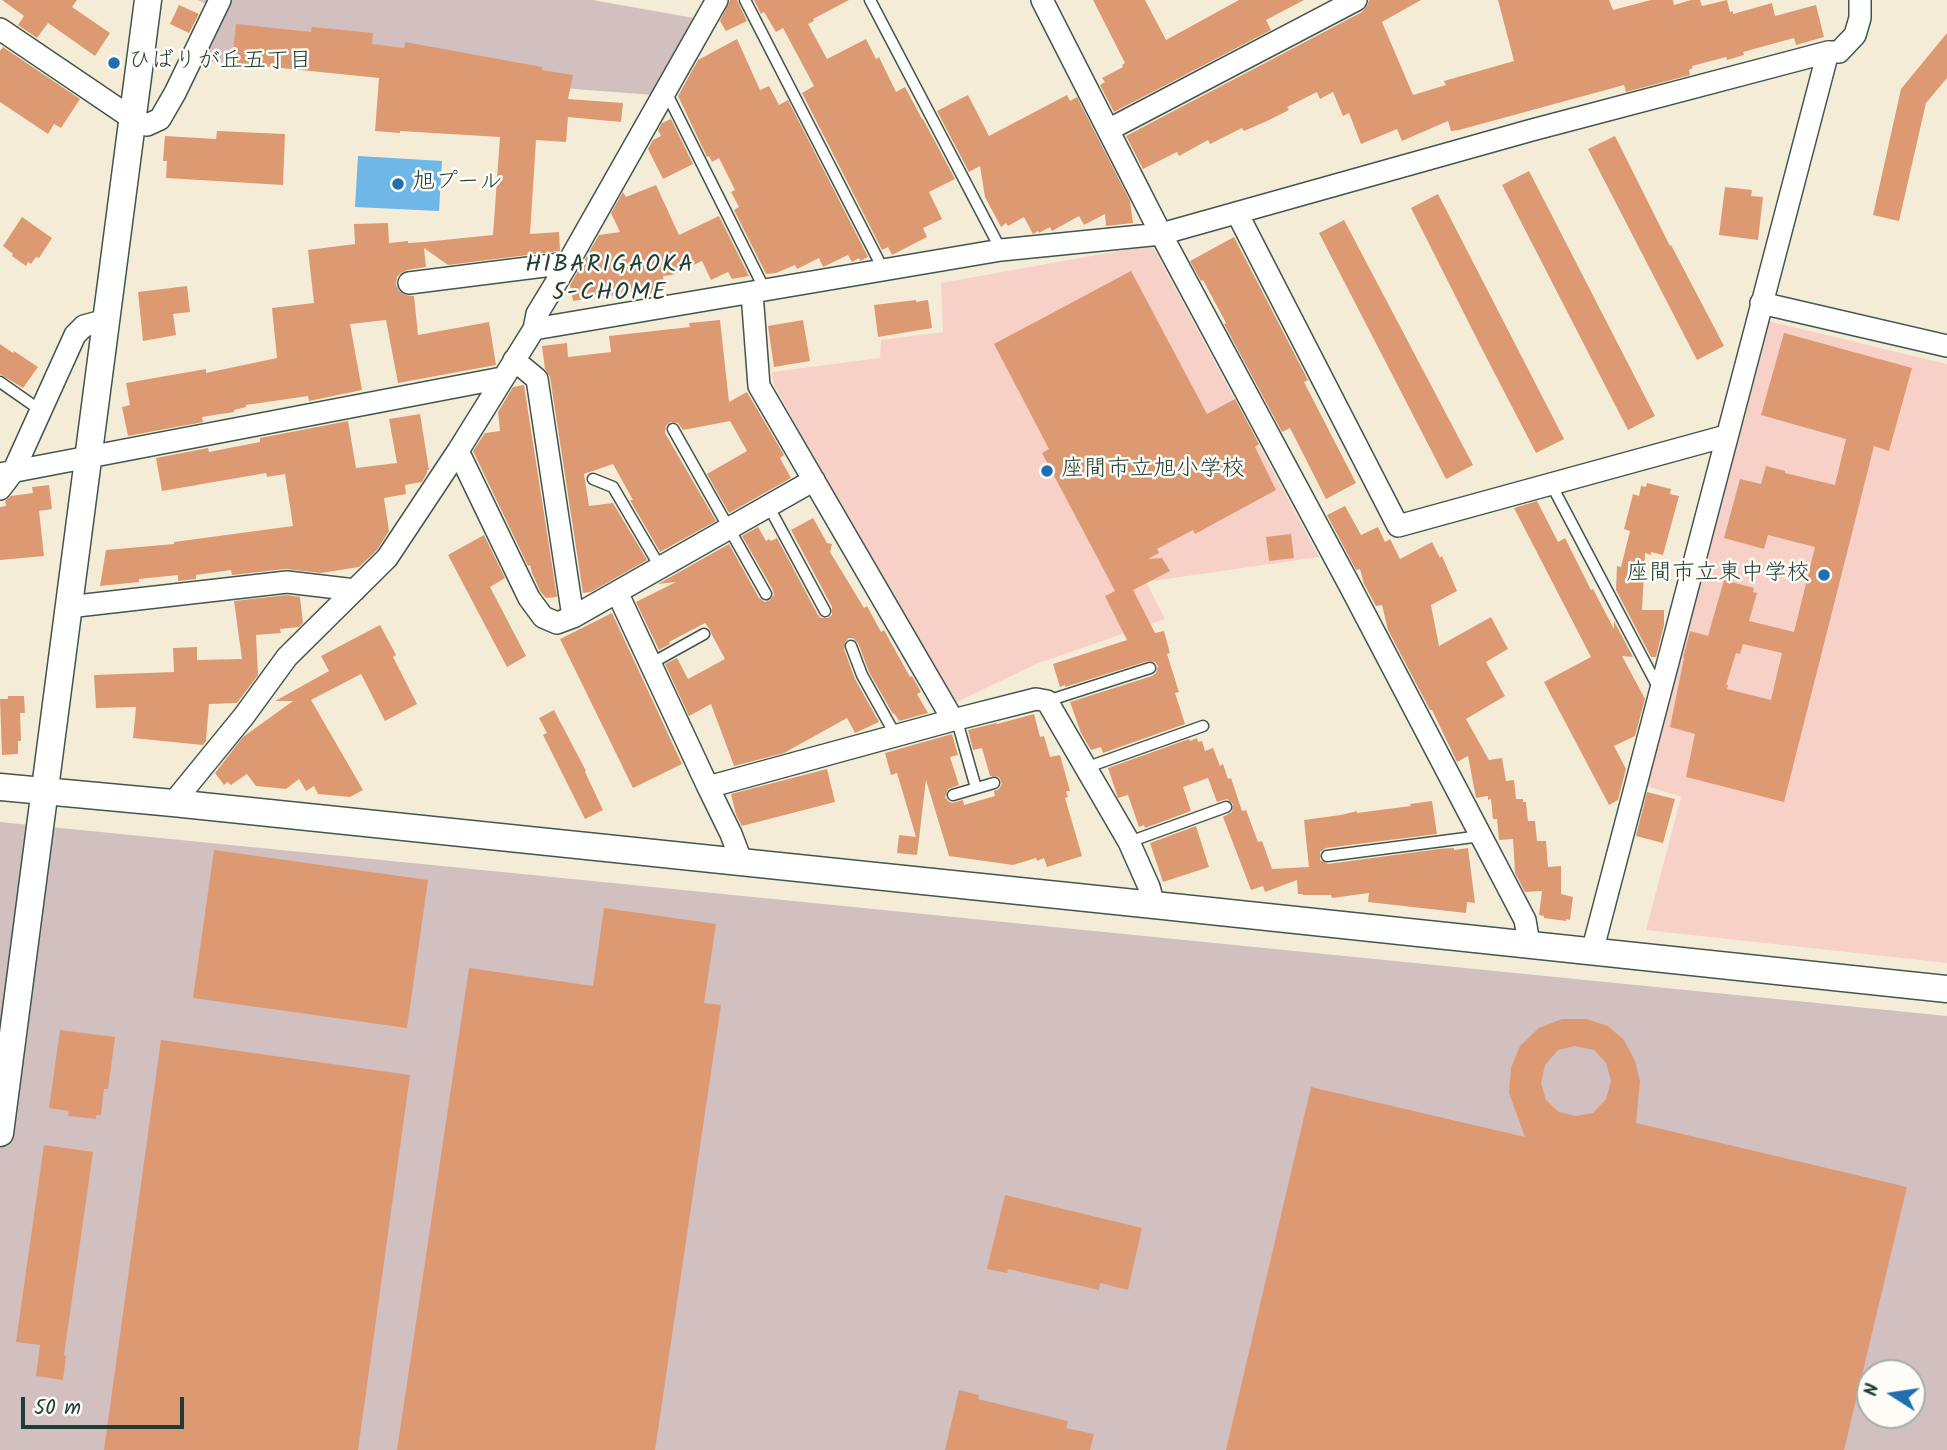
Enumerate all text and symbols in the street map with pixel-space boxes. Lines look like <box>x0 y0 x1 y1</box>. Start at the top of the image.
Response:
place label: ひばりが丘五丁目 <box>128 49 312 77</box>
marker: ひばりが丘五丁目 <box>106 55 122 71</box>
place label: 旭プール <box>412 170 503 198</box>
marker: 旭プール <box>390 176 406 192</box>
district label: HIBARIGAOKA 5-CHOME <box>527 253 693 309</box>
place label: 座間市立旭小学校 <box>1061 457 1245 485</box>
marker: 座間市立旭小学校 <box>1039 463 1055 479</box>
place label: 座間市立東中学校 <box>1626 561 1810 589</box>
marker: 座間市立東中学校 <box>1816 567 1832 583</box>
north arrow <box>1856 1359 1926 1429</box>
text: N <box>1856 1381 1888 1399</box>
scale bar <box>24 1384 187 1428</box>
text: 50 m <box>34 1392 81 1425</box>

